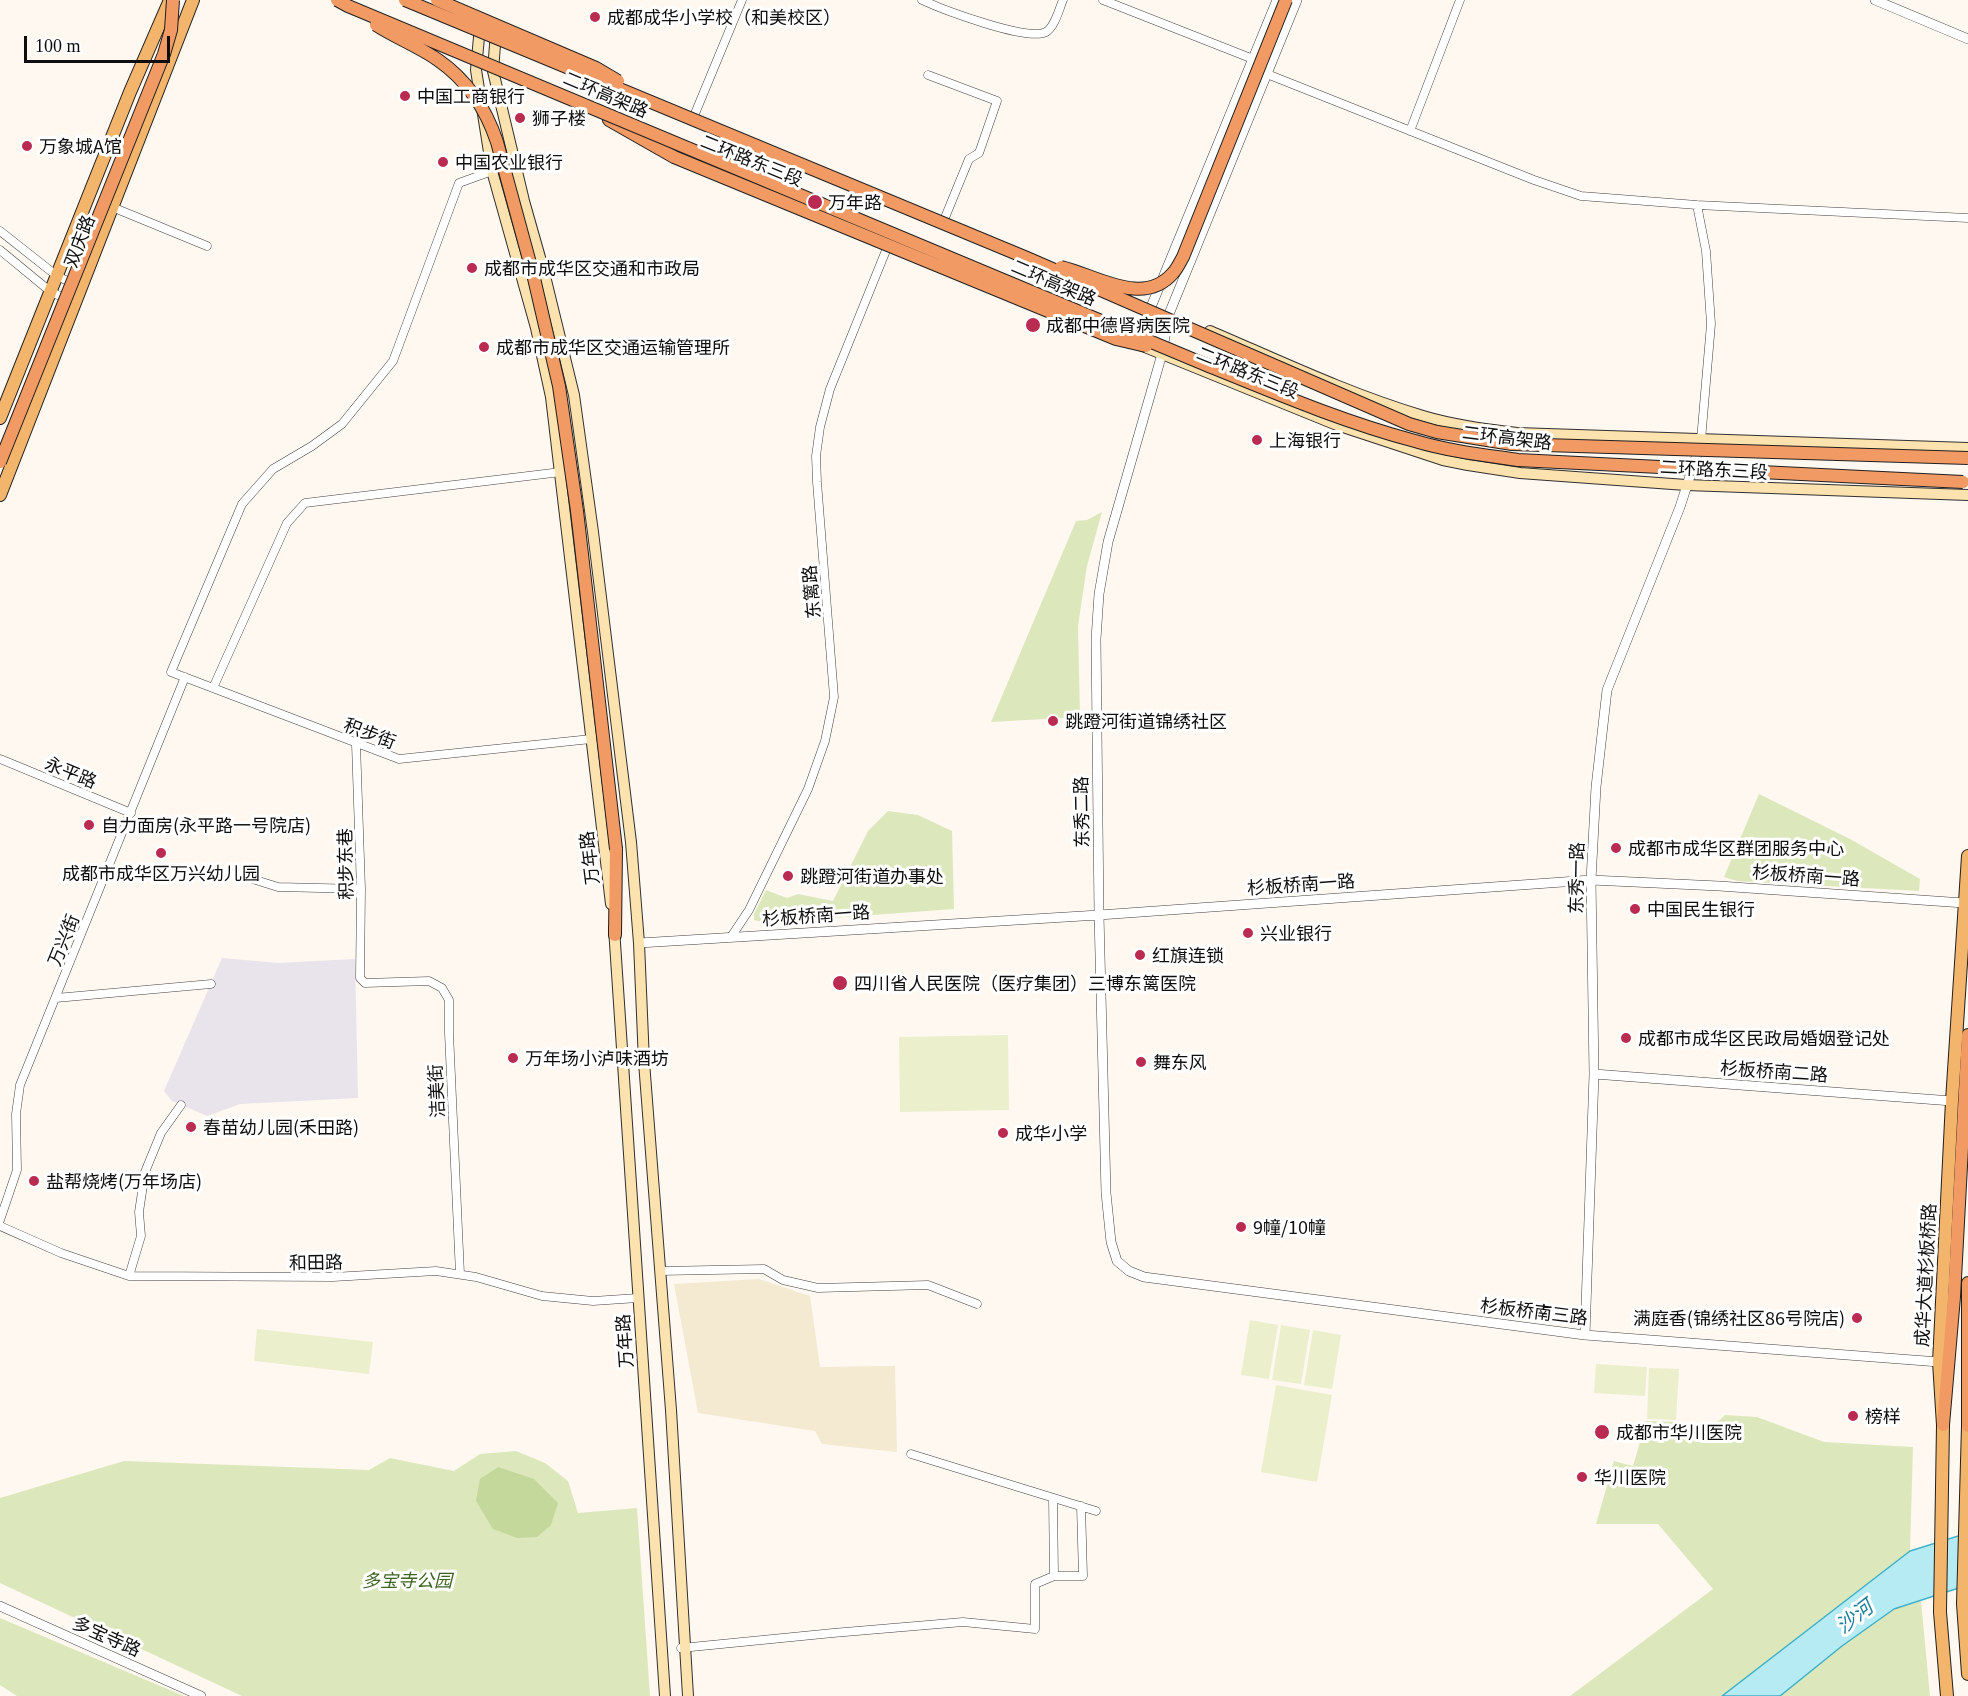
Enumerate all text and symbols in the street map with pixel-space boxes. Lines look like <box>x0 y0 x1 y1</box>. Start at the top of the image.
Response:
place label: 成都成华小学校（和美校区） <box>607 6 841 28</box>
marker: 成都成华小学校（和美校区） <box>588 10 602 24</box>
scale bar <box>27 24 172 62</box>
text: 100 m <box>35 36 81 56</box>
street label: 二环高架路 <box>560 66 652 122</box>
place label: 中国工商银行 <box>417 85 525 107</box>
marker: 中国工商银行 <box>398 89 412 103</box>
place label: 狮子楼 <box>532 107 586 129</box>
marker: 狮子楼 <box>513 111 527 125</box>
street label: 二环路东三段 <box>698 130 806 190</box>
place label: 万象城A馆 <box>39 135 122 157</box>
marker: 万象城A馆 <box>20 139 34 153</box>
place label: 中国农业银行 <box>455 151 563 173</box>
marker: 中国农业银行 <box>436 155 450 169</box>
place label: 万年路 <box>828 191 882 213</box>
marker: 万年路 <box>806 193 824 211</box>
street label: 双庆路 <box>59 212 99 270</box>
street label: 二环高架路 <box>1008 254 1100 310</box>
place label: 成都市成华区交通和市政局 <box>484 257 700 279</box>
marker: 成都市成华区交通和市政局 <box>465 261 479 275</box>
place label: 成都中德肾病医院 <box>1046 314 1190 336</box>
marker: 成都中德肾病医院 <box>1024 316 1042 334</box>
place label: 成都市成华区交通运输管理所 <box>496 336 730 358</box>
marker: 成都市成华区交通运输管理所 <box>477 340 491 354</box>
street label: 二环路东三段 <box>1194 342 1302 402</box>
street label: 二环高架路 <box>1461 421 1553 453</box>
place label: 上海银行 <box>1269 429 1341 451</box>
marker: 上海银行 <box>1250 433 1264 447</box>
street label: 二环路东三段 <box>1660 455 1768 483</box>
street label: 东篱路 <box>798 564 824 620</box>
place label: 跳蹬河街道锦绣社区 <box>1065 710 1227 732</box>
street label: 积步街 <box>341 713 399 753</box>
marker: 跳蹬河街道锦绣社区 <box>1046 714 1060 728</box>
street label: 永平路 <box>42 752 100 792</box>
street label: 东秀二路 <box>1070 776 1092 848</box>
place label: 自力面房(永平路一号院店) <box>101 814 311 836</box>
marker: 自力面房(永平路一号院店) <box>82 818 96 832</box>
street label: 积步东巷 <box>334 828 356 900</box>
street label: 万年路 <box>575 830 603 886</box>
place label: 成都市成华区群团服务中心 <box>1628 837 1844 859</box>
marker: 成都市成华区群团服务中心 <box>1609 841 1623 855</box>
street label: 东秀一路 <box>1565 842 1587 914</box>
marker: 成都市成华区万兴幼儿园 <box>154 846 168 860</box>
street label: 杉板桥南一路 <box>1751 860 1861 890</box>
place label: 成都市成华区万兴幼儿园 <box>62 862 260 884</box>
place label: 跳蹬河街道办事处 <box>800 865 944 887</box>
marker: 跳蹬河街道办事处 <box>781 869 795 883</box>
street label: 杉板桥南一路 <box>1246 869 1356 899</box>
place label: 中国民生银行 <box>1647 898 1755 920</box>
street label: 杉板桥南一路 <box>761 900 871 930</box>
marker: 中国民生银行 <box>1628 902 1642 916</box>
street label: 万兴街 <box>43 911 83 969</box>
place label: 兴业银行 <box>1260 922 1332 944</box>
marker: 兴业银行 <box>1241 926 1255 940</box>
place label: 红旗连锁 <box>1152 944 1224 966</box>
marker: 红旗连锁 <box>1133 948 1147 962</box>
place label: 四川省人民医院（医疗集团）三博东篱医院 <box>854 972 1196 994</box>
marker: 四川省人民医院（医疗集团）三博东篱医院 <box>831 974 849 992</box>
place label: 成都市成华区民政局婚姻登记处 <box>1638 1027 1890 1049</box>
marker: 成都市成华区民政局婚姻登记处 <box>1619 1031 1633 1045</box>
place label: 万年场小泸味酒坊 <box>525 1047 669 1069</box>
marker: 万年场小泸味酒坊 <box>506 1051 520 1065</box>
place label: 舞东风 <box>1153 1051 1207 1073</box>
marker: 舞东风 <box>1134 1055 1148 1069</box>
street label: 杉板桥南二路 <box>1719 1056 1829 1086</box>
street label: 洁美街 <box>424 1063 448 1119</box>
place label: 春苗幼儿园(禾田路) <box>203 1116 359 1138</box>
marker: 春苗幼儿园(禾田路) <box>184 1120 198 1134</box>
place label: 成华小学 <box>1015 1122 1087 1144</box>
marker: 成华小学 <box>996 1126 1010 1140</box>
place label: 盐帮烧烤(万年场店) <box>46 1170 202 1192</box>
marker: 盐帮烧烤(万年场店) <box>27 1174 41 1188</box>
street label: 成华大道杉板桥路 <box>1910 1203 1940 1347</box>
place label: 9幢/10幢 <box>1253 1216 1326 1238</box>
marker: 9幢/10幢 <box>1234 1220 1248 1234</box>
street label: 和田路 <box>289 1251 343 1273</box>
street label: 杉板桥南三路 <box>1479 1294 1589 1328</box>
place label: 满庭香(锦绣社区86号院店) <box>1633 1307 1845 1329</box>
marker: 满庭香(锦绣社区86号院店) <box>1850 1311 1864 1325</box>
street label: 万年路 <box>611 1313 637 1369</box>
place label: 榜样 <box>1865 1405 1901 1427</box>
marker: 榜样 <box>1846 1409 1860 1423</box>
place label: 成都市华川医院 <box>1616 1421 1742 1443</box>
marker: 成都市华川医院 <box>1593 1423 1611 1441</box>
place label: 华川医院 <box>1594 1466 1666 1488</box>
marker: 华川医院 <box>1575 1470 1589 1484</box>
park label: 多宝寺公园 <box>362 1569 452 1591</box>
water label: 沙河 <box>1831 1594 1877 1638</box>
street label: 多宝寺路 <box>70 1611 144 1661</box>

